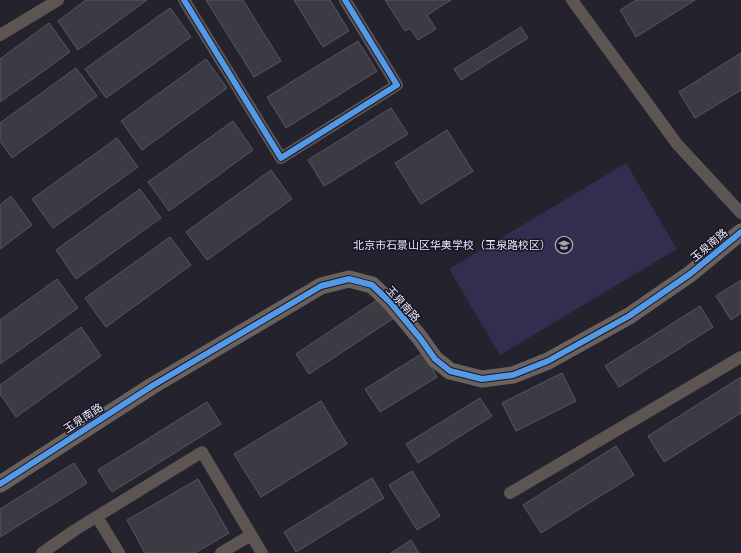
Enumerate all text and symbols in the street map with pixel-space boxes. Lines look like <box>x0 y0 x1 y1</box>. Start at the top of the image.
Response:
street label: 玉泉南路 <box>688 226 730 264</box>
school or university icon: 北京市石景山区华奥学校（玉泉路校区） <box>554 235 574 255</box>
place label: 北京市石景山区华奥学校（玉泉路校区） <box>353 239 551 251</box>
street label: 玉泉南路 <box>384 284 422 324</box>
street label: 玉泉南路 <box>61 401 105 435</box>

